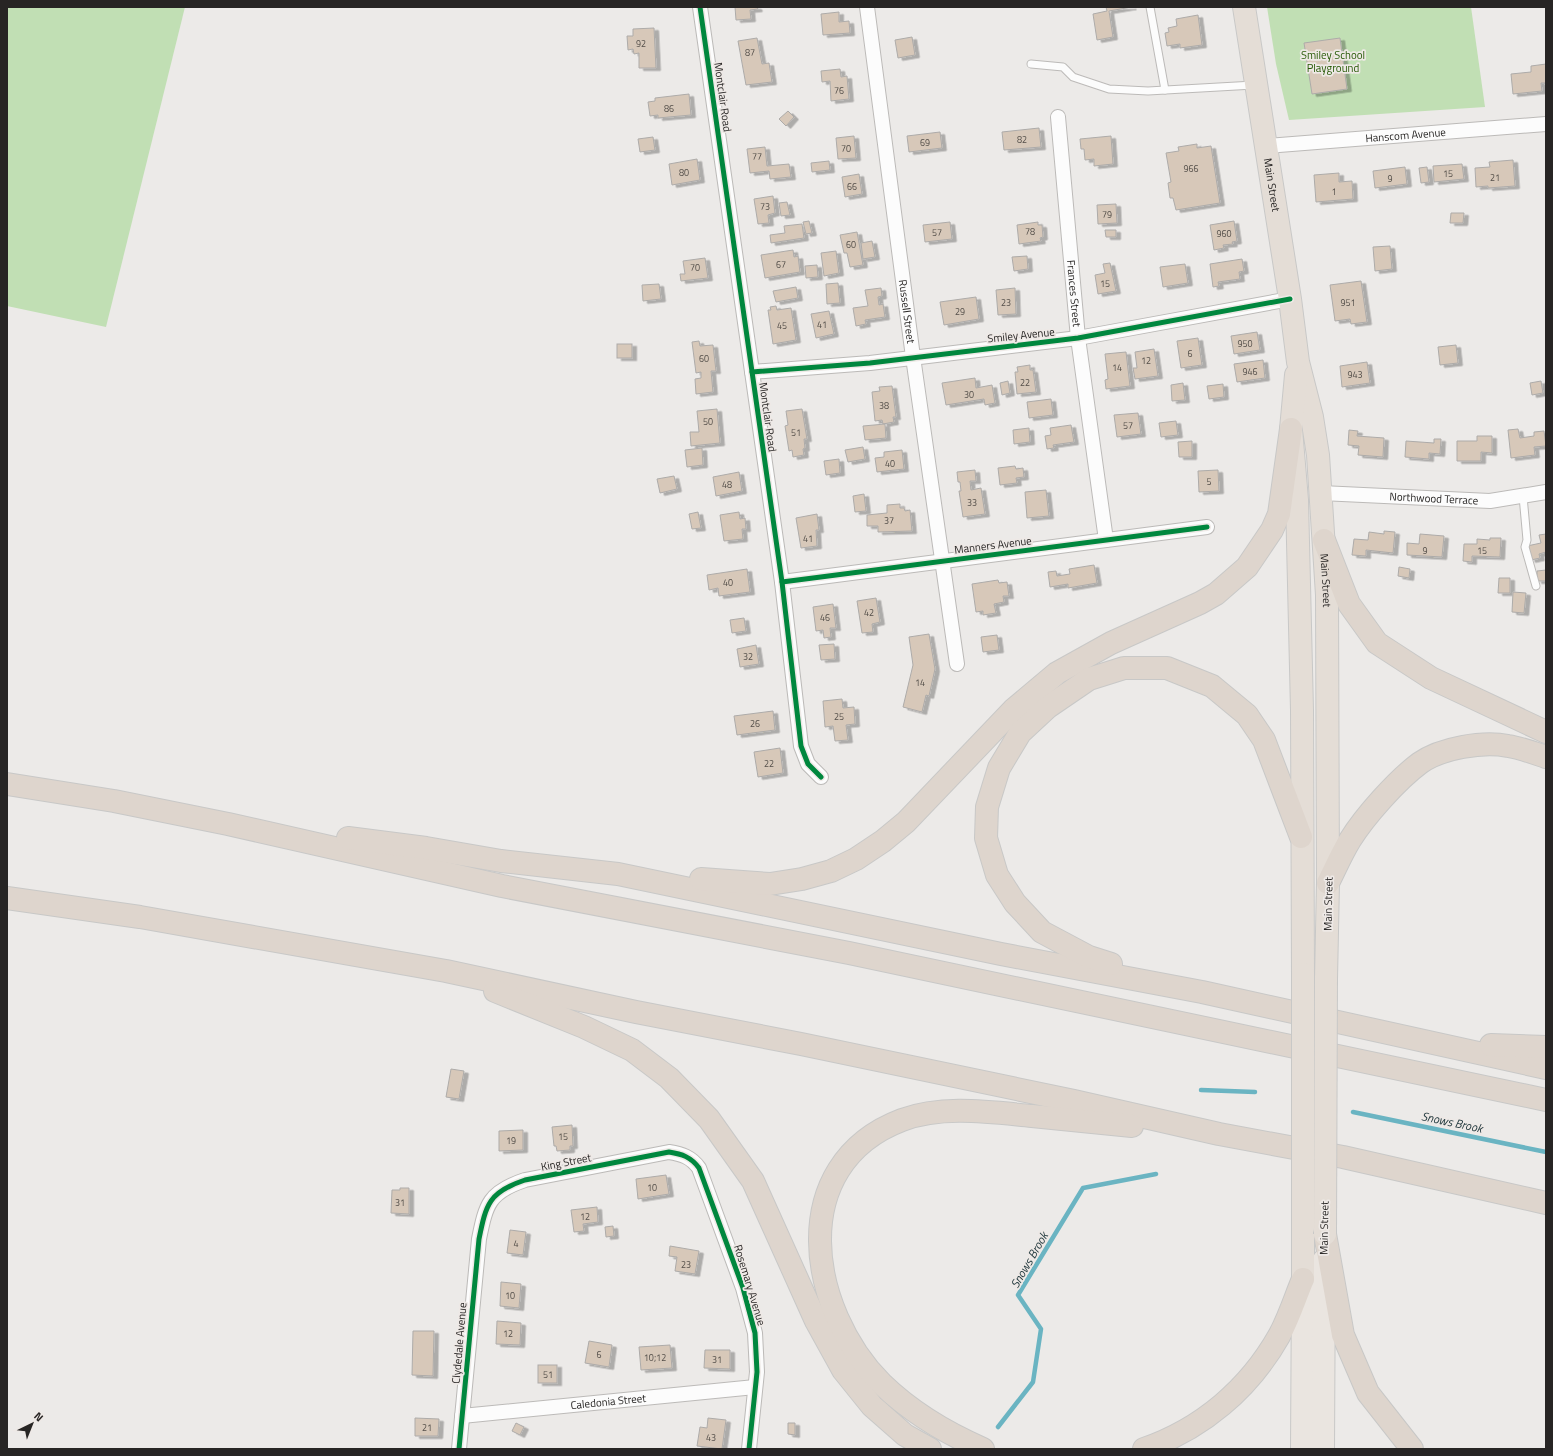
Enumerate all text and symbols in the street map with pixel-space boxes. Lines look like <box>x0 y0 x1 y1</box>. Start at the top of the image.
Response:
house number: 92 <box>636 37 646 50</box>
house number: 87 <box>745 46 755 59</box>
park label: Smiley School Playground <box>1301 47 1365 76</box>
street label: Montclair Road <box>710 61 736 133</box>
house number: 76 <box>834 84 844 97</box>
house number: 86 <box>664 102 674 115</box>
street label: Hanscom Avenue <box>1365 124 1447 146</box>
house number: 82 <box>1017 133 1027 146</box>
house number: 69 <box>920 136 930 149</box>
house number: 70 <box>841 142 851 155</box>
house number: 77 <box>752 150 762 163</box>
street label: Main Street <box>1260 157 1284 213</box>
house number: 966 <box>1183 162 1199 175</box>
house number: 80 <box>679 166 689 179</box>
house number: 15 <box>1443 167 1453 180</box>
house number: 21 <box>1490 171 1500 184</box>
house number: 9 <box>1387 172 1393 185</box>
house number: 66 <box>847 180 857 193</box>
house number: 1 <box>1331 185 1337 198</box>
house number: 73 <box>760 200 770 213</box>
house number: 79 <box>1102 208 1112 221</box>
house number: 78 <box>1025 225 1035 238</box>
house number: 57 <box>932 226 942 239</box>
house number: 960 <box>1216 227 1232 240</box>
house number: 60 <box>846 238 856 251</box>
house number: 67 <box>776 258 786 271</box>
street label: Frances Street <box>1063 259 1085 328</box>
house number: 70 <box>690 261 700 274</box>
house number: 15 <box>1100 277 1110 290</box>
street label: Russell Street <box>895 278 919 344</box>
house number: 23 <box>1001 296 1011 309</box>
house number: 951 <box>1340 296 1356 309</box>
house number: 29 <box>955 305 965 318</box>
house number: 41 <box>817 318 827 331</box>
house number: 45 <box>777 319 787 332</box>
street label: Smiley Avenue <box>986 323 1056 346</box>
house number: 950 <box>1237 337 1253 350</box>
house number: 6 <box>1187 347 1193 360</box>
house number: 60 <box>699 352 709 365</box>
house number: 12 <box>1141 354 1151 367</box>
house number: 14 <box>1112 361 1122 374</box>
house number: 946 <box>1242 365 1258 378</box>
house number: 943 <box>1347 368 1363 381</box>
house number: 22 <box>1020 376 1030 389</box>
street label: Montclair Road <box>755 381 781 453</box>
house number: 30 <box>964 388 974 401</box>
house number: 38 <box>879 399 889 412</box>
house number: 50 <box>703 415 713 428</box>
house number: 57 <box>1123 419 1133 432</box>
house number: 51 <box>791 426 801 439</box>
house number: 40 <box>885 457 895 470</box>
house number: 5 <box>1206 475 1212 488</box>
house number: 48 <box>722 478 732 491</box>
street label: Northwood Terrace <box>1389 488 1479 508</box>
house number: 33 <box>967 496 977 509</box>
house number: 37 <box>884 514 894 527</box>
house number: 41 <box>803 532 813 545</box>
street label: Manners Avenue <box>953 532 1033 558</box>
house number: 9 <box>1422 544 1428 557</box>
house number: 15 <box>1477 544 1487 557</box>
street label: Main Street <box>1316 553 1335 608</box>
house number: 40 <box>723 576 733 589</box>
house number: 42 <box>864 606 874 619</box>
house number: 46 <box>820 611 830 624</box>
house number: 32 <box>743 650 753 663</box>
house number: 14 <box>915 676 925 689</box>
house number: 25 <box>834 710 844 723</box>
house number: 26 <box>750 717 760 730</box>
house number: 22 <box>764 757 774 770</box>
street label: Main Street <box>1320 877 1336 931</box>
water label: Snows Brook <box>1420 1106 1486 1138</box>
house number: 15 <box>558 1130 568 1143</box>
house number: 19 <box>506 1134 516 1147</box>
street label: King Street <box>539 1149 593 1175</box>
house number: 10 <box>647 1181 657 1194</box>
house number: 31 <box>395 1196 405 1209</box>
street label: Main Street <box>1316 1201 1332 1255</box>
house number: 12 <box>580 1210 590 1223</box>
water label: Snows Brook <box>1005 1227 1054 1292</box>
house number: 4 <box>513 1237 519 1250</box>
street label: Rosemary Avenue <box>730 1243 770 1328</box>
house number: 23 <box>681 1258 691 1271</box>
house number: 10 <box>505 1289 515 1302</box>
street label: Clydedale Avenue <box>447 1301 471 1384</box>
house number: 12 <box>503 1327 513 1340</box>
house number: 6 <box>596 1348 602 1361</box>
house number: 10;12 <box>644 1351 666 1364</box>
house number: 31 <box>712 1353 722 1366</box>
house number: 51 <box>543 1368 553 1381</box>
street label: Caledonia Street <box>570 1390 647 1413</box>
north arrow <box>12 1404 52 1444</box>
text: N <box>31 1408 47 1425</box>
house number: 21 <box>422 1421 432 1434</box>
house number: 43 <box>706 1431 716 1444</box>

